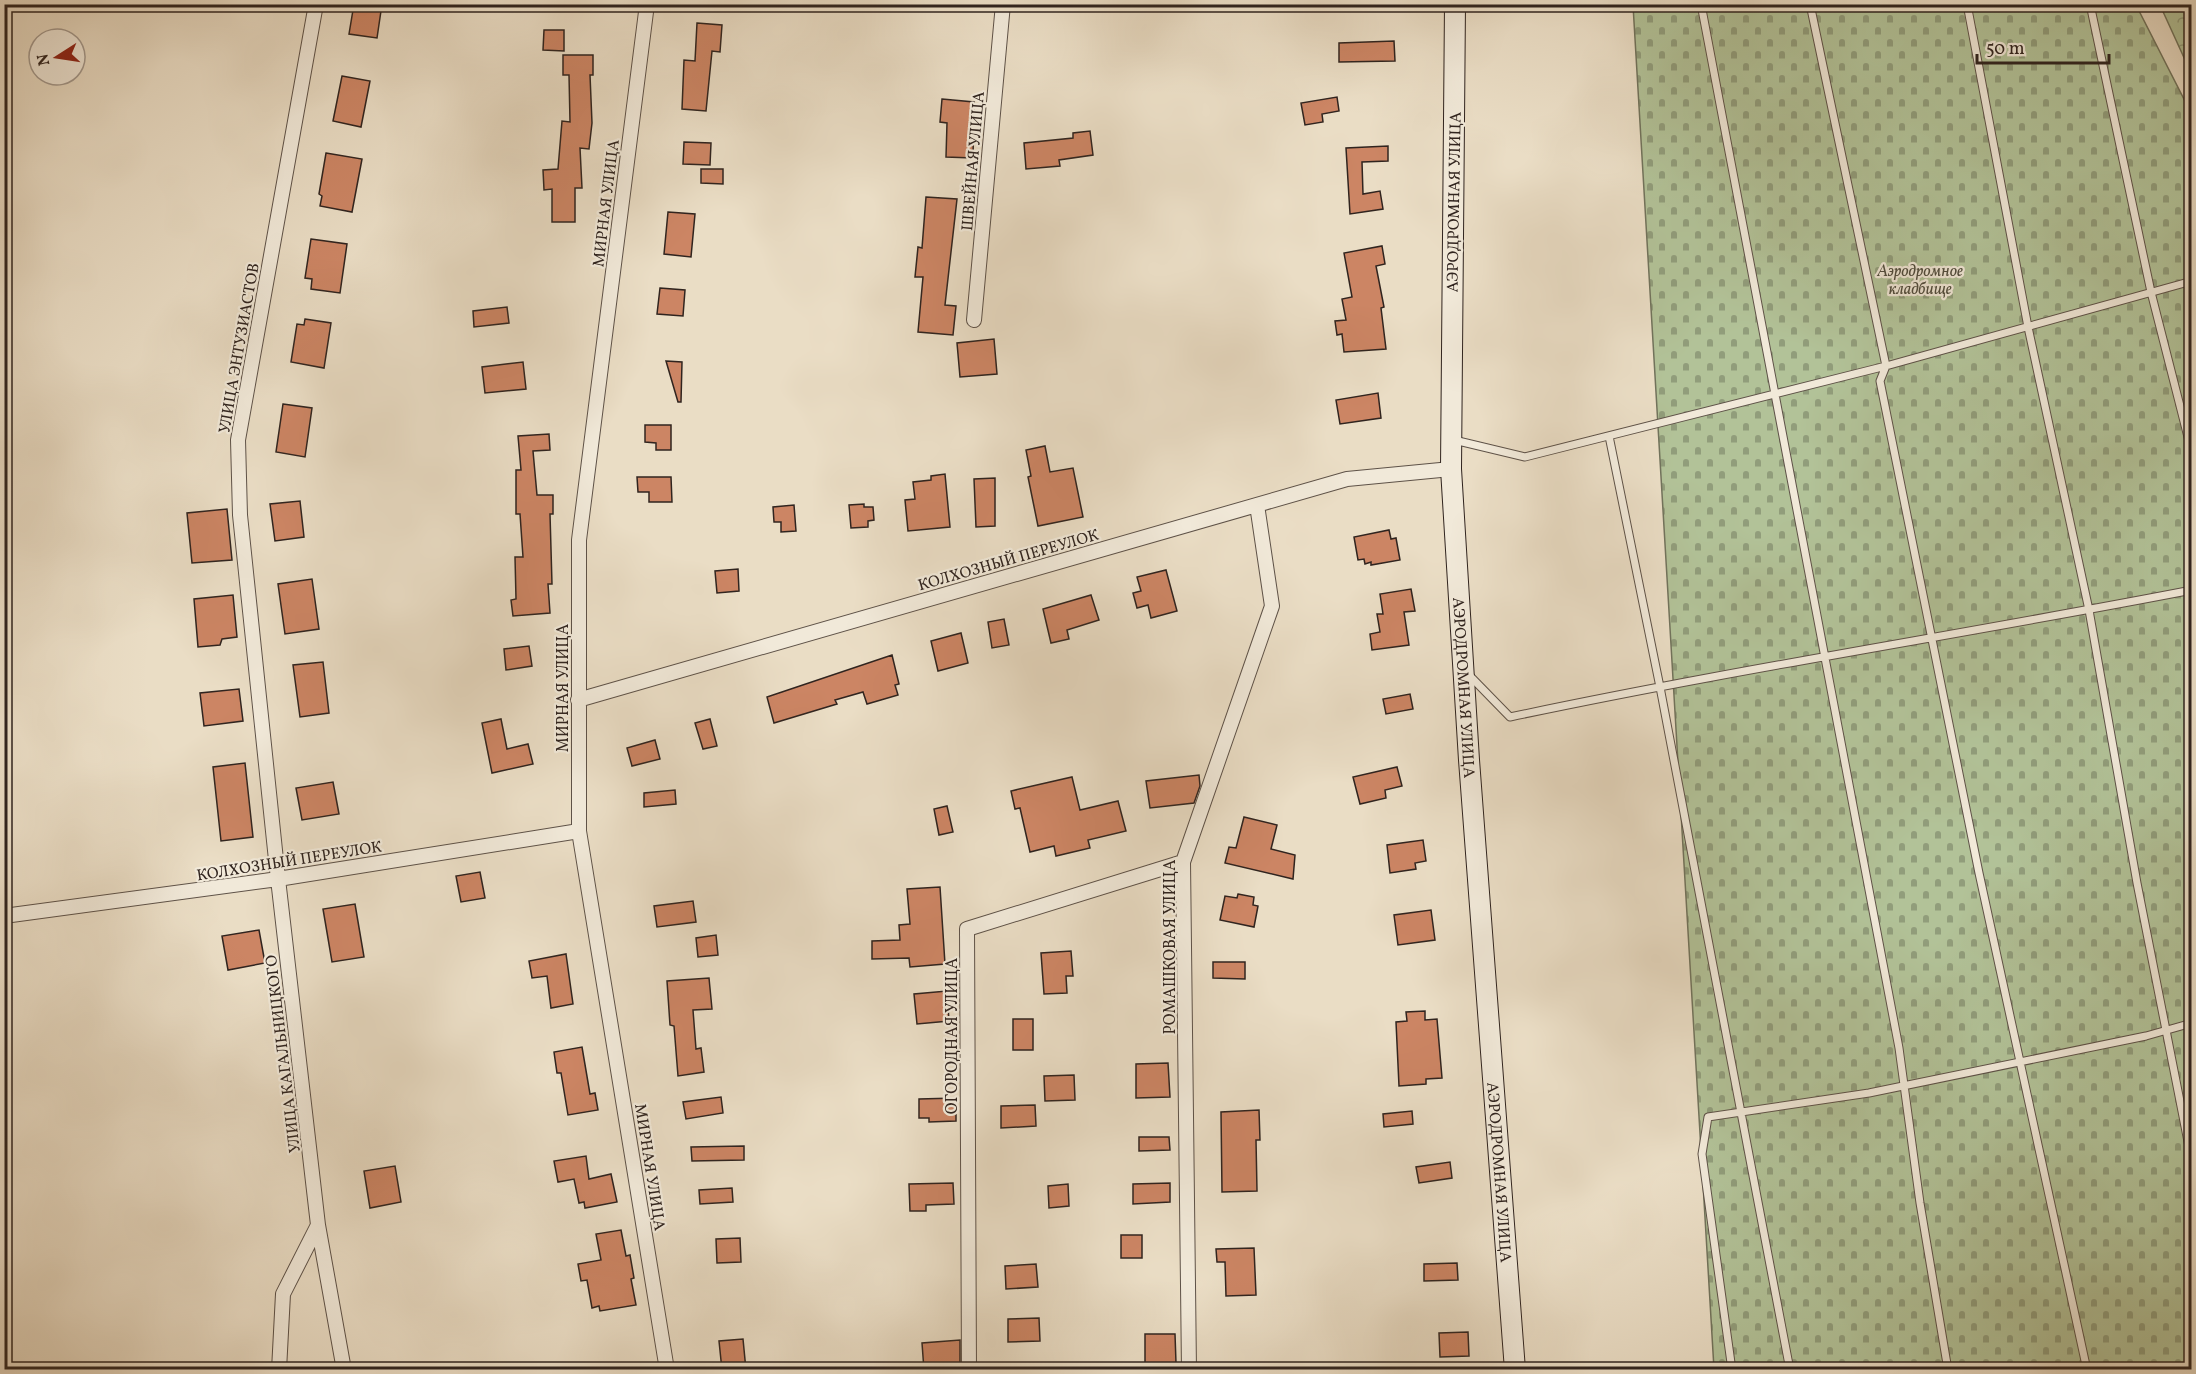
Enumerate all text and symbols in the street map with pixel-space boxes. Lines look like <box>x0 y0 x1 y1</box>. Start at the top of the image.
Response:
north arrow <box>27 27 87 87</box>
scale bar <box>1977 27 2109 65</box>
text: 50 m <box>1986 37 2025 62</box>
text: N <box>32 51 56 68</box>
street label: ШВЕЙНАЯ УЛИЦА <box>957 91 991 232</box>
street label: АЭРОДРОМНАЯ УЛИЦА <box>1442 111 1468 293</box>
street label: МИРНАЯ УЛИЦА <box>588 138 626 268</box>
street label: УЛИЦА ЭНТУЗИАСТОВ <box>214 261 266 435</box>
park label: Аэродромное кладбище <box>1876 261 1963 301</box>
street label: КОЛХОЗНЫЙ ПЕРЕУЛОК <box>916 525 1102 597</box>
street label: АЭРОДРОМНАЯ УЛИЦА <box>1446 597 1479 779</box>
street label: МИРНАЯ УЛИЦА <box>553 624 575 752</box>
street label: КОЛХОЗНЫЙ ПЕРЕУЛОК <box>195 836 384 887</box>
street label: РОМАШКОВАЯ УЛИЦА <box>1160 860 1182 1034</box>
street label: УЛИЦА КАГАЛЬНИЦКОГО <box>261 953 307 1154</box>
street label: ОГОРОДНАЯ УЛИЦА <box>942 958 964 1114</box>
street label: АЭРОДРОМНАЯ УЛИЦА <box>1480 1081 1516 1264</box>
street label: МИРНАЯ УЛИЦА <box>628 1102 670 1232</box>

